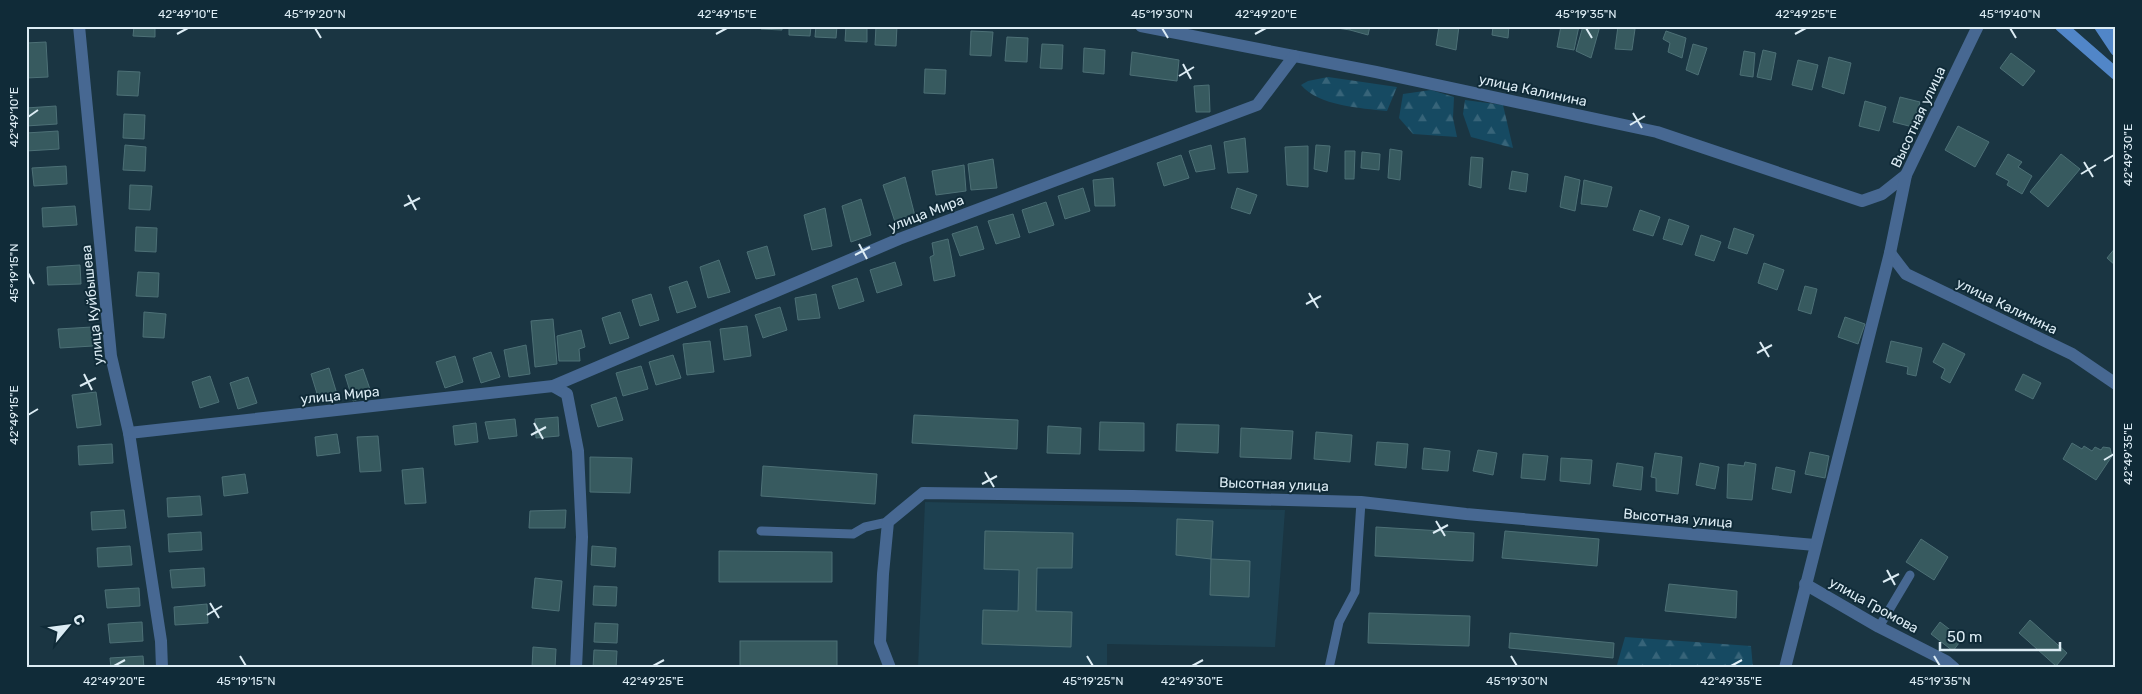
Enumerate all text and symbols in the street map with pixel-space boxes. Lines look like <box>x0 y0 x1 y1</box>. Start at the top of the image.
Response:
text: 42°49'10"E <box>158 7 218 21</box>
text: 45°19'20"N <box>284 7 346 21</box>
text: 42°49'15"E <box>697 7 757 21</box>
text: 45°19'30"N <box>1131 7 1193 21</box>
text: 42°49'20"E <box>1235 7 1297 21</box>
text: 45°19'35"N <box>1555 7 1617 21</box>
text: 42°49'25"E <box>1775 7 1837 21</box>
text: 45°19'40"N <box>1979 7 2041 21</box>
street label: Высотная улица <box>1888 64 1949 171</box>
street label: улица Калинина <box>1477 71 1589 110</box>
text: 42°49'10"E <box>7 87 21 147</box>
text: 42°49'30"E <box>2121 124 2135 186</box>
street label: улица Мира <box>886 191 966 236</box>
text: 45°19'15"N <box>7 243 21 303</box>
street label: улица Куйбышева <box>78 244 107 366</box>
street label: улица Калинина <box>1953 275 2060 338</box>
street label: улица Мира <box>300 383 380 408</box>
text: 42°49'15"E <box>7 385 21 445</box>
text: 42°49'35"E <box>2121 423 2135 485</box>
street label: Высотная улица <box>1219 474 1329 495</box>
street label: Высотная улица <box>1623 505 1733 532</box>
street label: улица Громова <box>1826 574 1921 637</box>
north arrow <box>42 602 92 652</box>
text: С <box>69 612 89 629</box>
scale bar <box>1940 619 2060 651</box>
text: 50 m <box>1947 628 1982 646</box>
text: 42°49'20"E <box>83 674 145 688</box>
text: 45°19'15"N <box>216 674 276 688</box>
text: 42°49'25"E <box>622 674 684 688</box>
text: 45°19'25"N <box>1062 674 1124 688</box>
text: 42°49'30"E <box>1161 674 1223 688</box>
text: 45°19'30"N <box>1486 674 1548 688</box>
text: 42°49'35"E <box>1700 674 1762 688</box>
text: 45°19'35"N <box>1909 674 1971 688</box>

